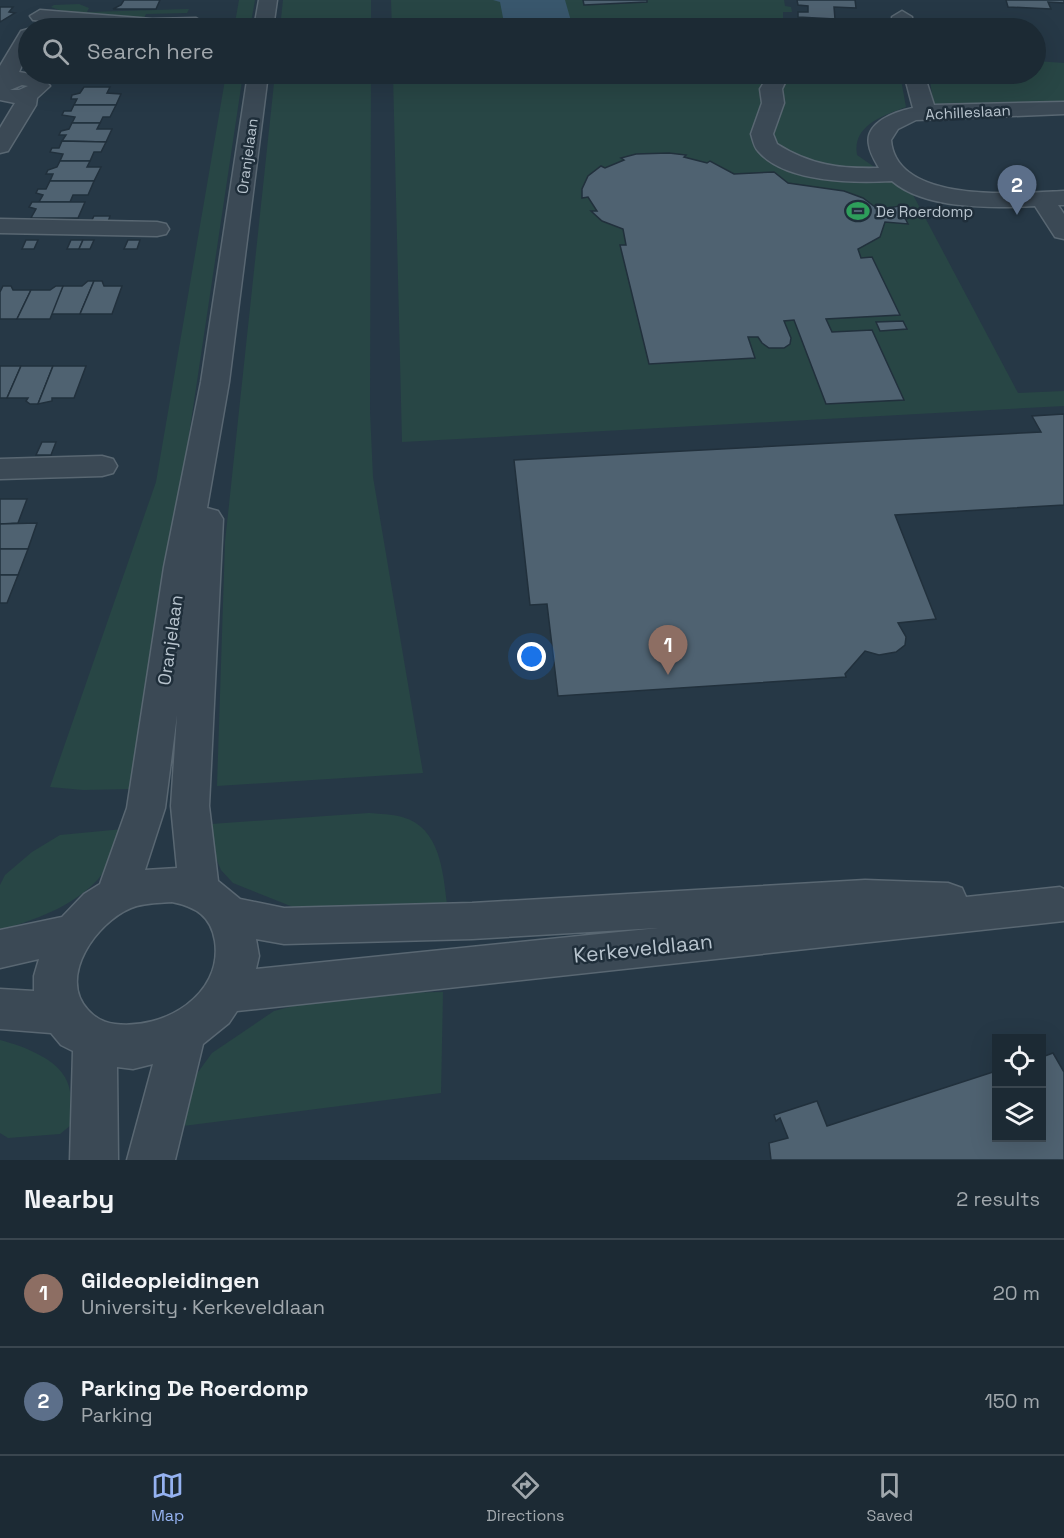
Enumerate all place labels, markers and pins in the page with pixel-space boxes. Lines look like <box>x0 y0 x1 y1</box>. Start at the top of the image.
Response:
pin: 2 <box>998 166 1036 215</box>
sports icon: De Roerdomp <box>845 198 871 224</box>
place label: De Roerdomp <box>876 202 973 221</box>
pin: 1 <box>648 626 688 675</box>

